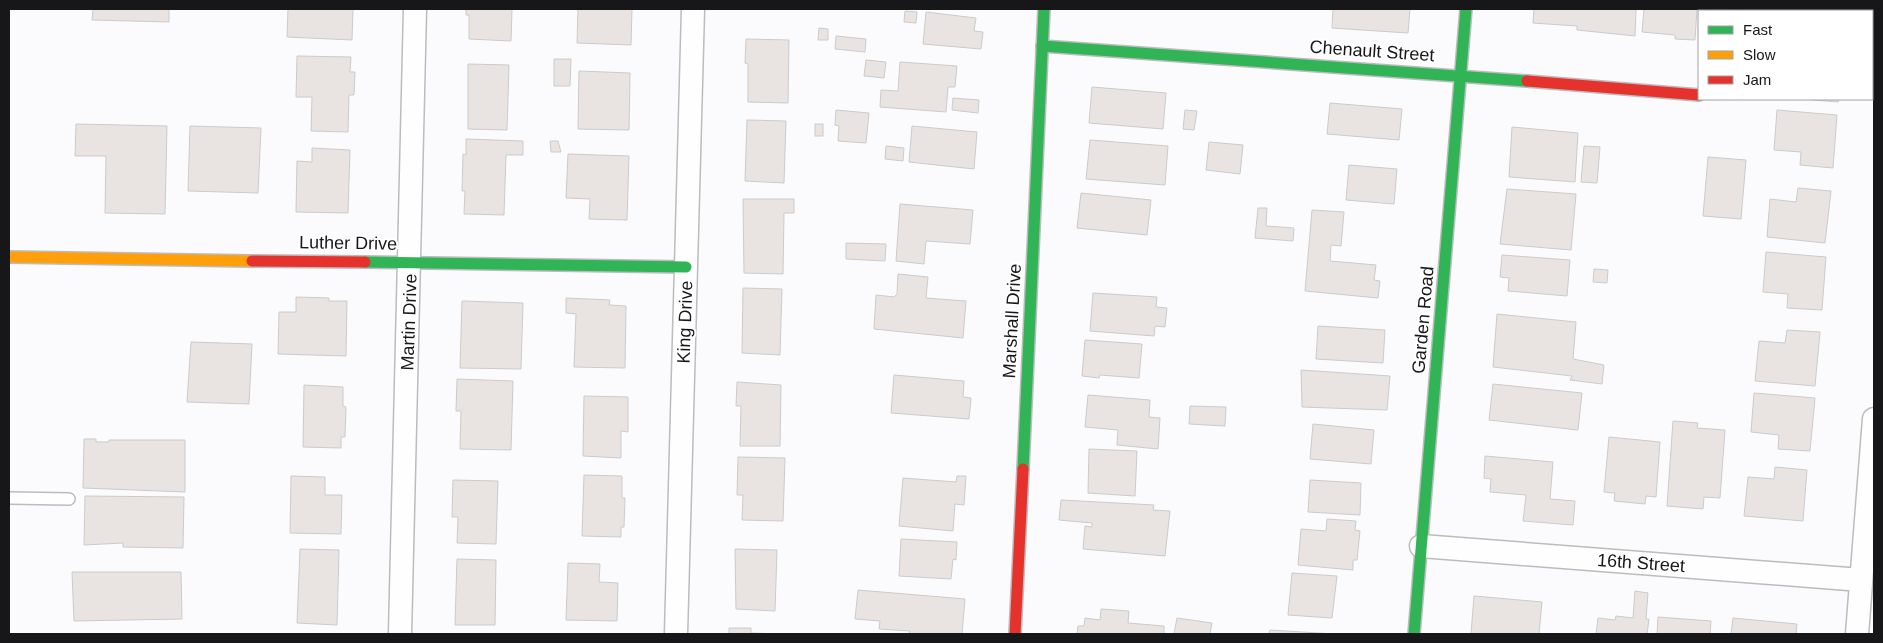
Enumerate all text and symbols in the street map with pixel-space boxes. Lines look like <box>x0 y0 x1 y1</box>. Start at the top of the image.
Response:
legend <box>1698 10 1873 100</box>
text: Fast <box>1743 21 1773 38</box>
street label: Chenault Street <box>1309 37 1435 65</box>
text: Slow <box>1743 46 1776 63</box>
text: Jam <box>1743 71 1771 88</box>
street label: Luther Drive <box>299 232 397 254</box>
street label: Marshall Drive <box>999 263 1025 379</box>
street label: Garden Road <box>1408 265 1438 375</box>
street label: Martin Drive <box>397 273 421 371</box>
street label: King Drive <box>674 280 696 364</box>
street label: 16th Street <box>1596 550 1686 576</box>

